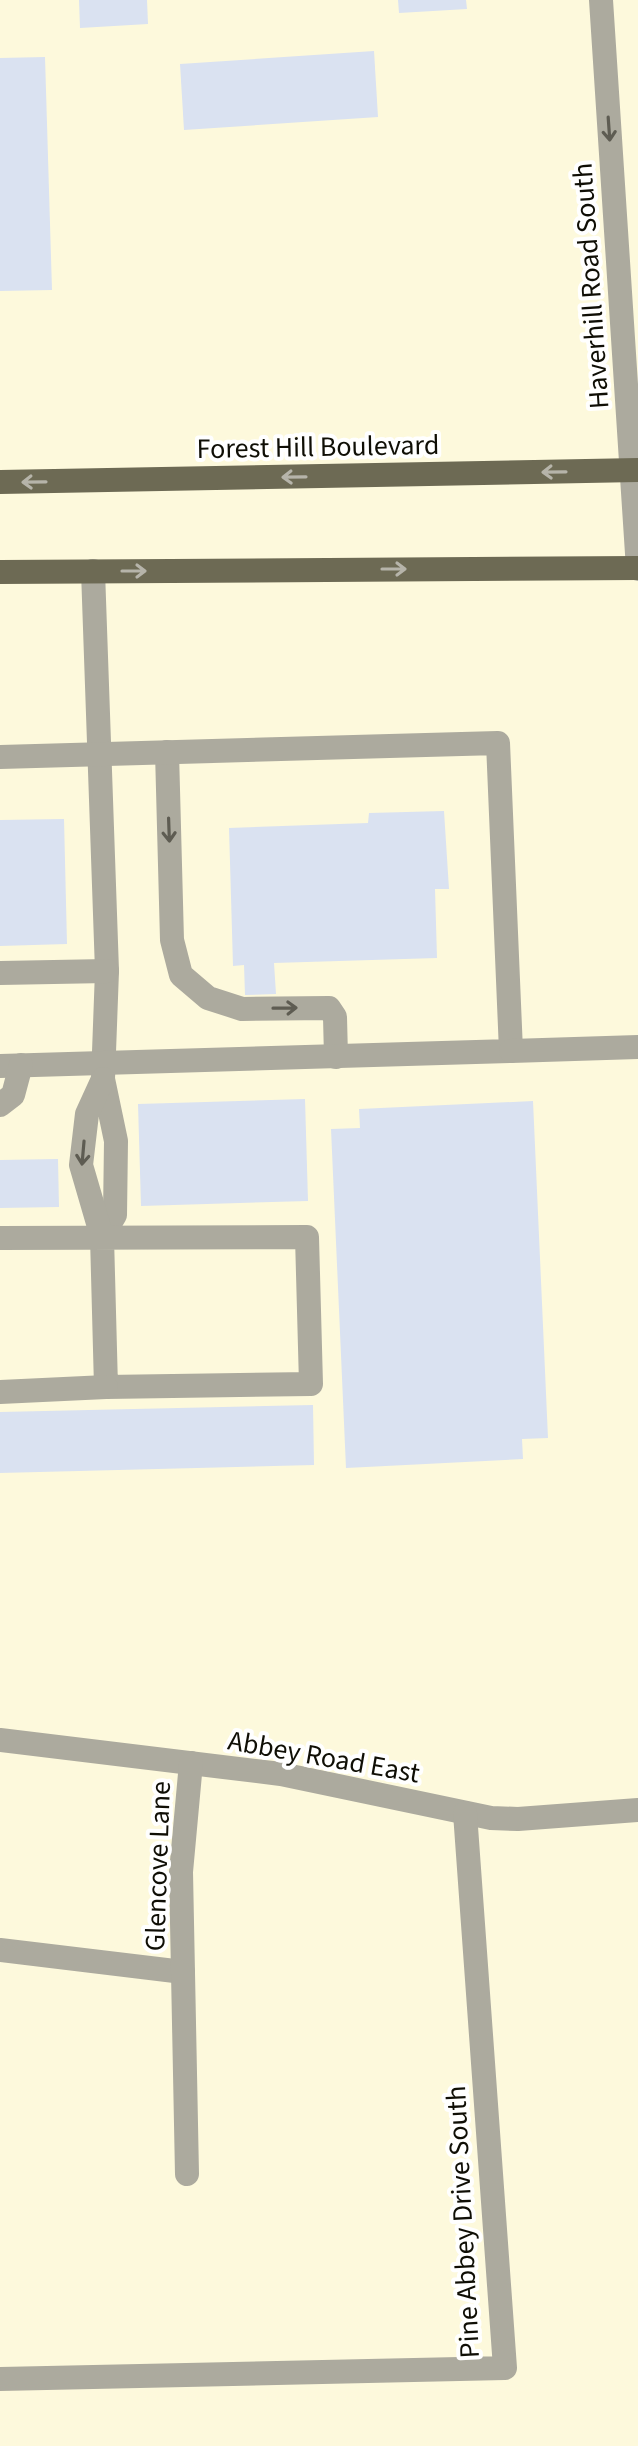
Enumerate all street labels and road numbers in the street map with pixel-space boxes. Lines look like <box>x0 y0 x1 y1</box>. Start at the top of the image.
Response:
street label: Haverhill Road South <box>562 161 620 410</box>
street label: Forest Hill Boulevard <box>196 425 440 469</box>
street label: Abbey Road East <box>225 1720 423 1794</box>
street label: Glencove Lane <box>135 1780 181 1952</box>
street label: Pine Abbey Drive South <box>436 2085 490 2359</box>

